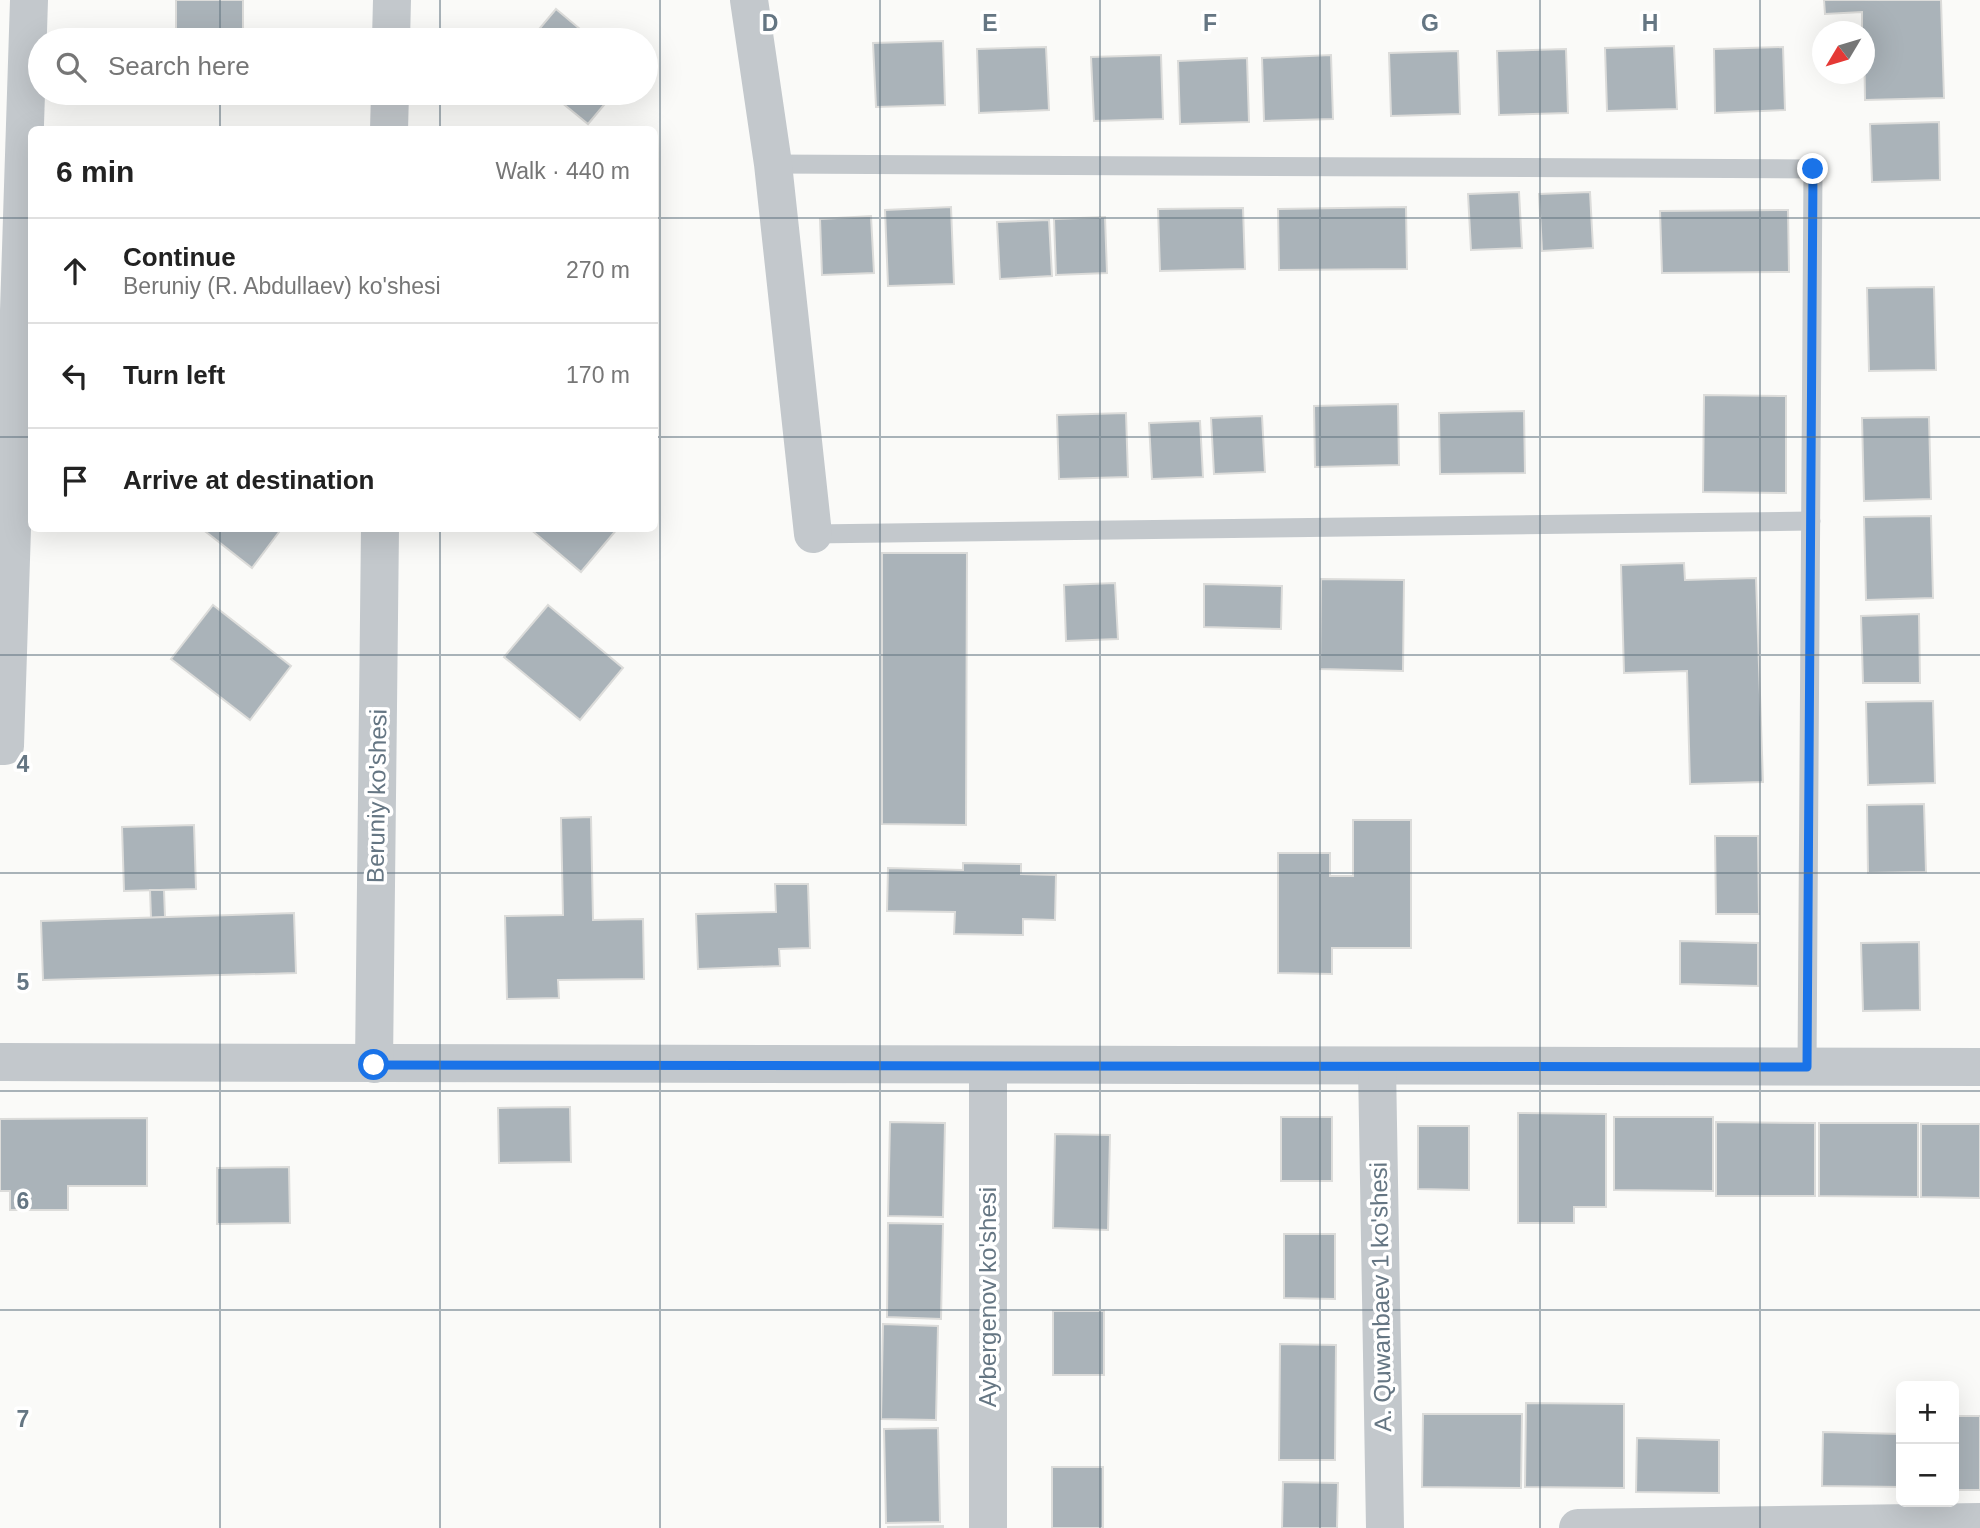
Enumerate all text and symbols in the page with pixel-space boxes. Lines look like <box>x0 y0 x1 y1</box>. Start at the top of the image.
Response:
text: D <box>762 10 778 36</box>
text: E <box>982 10 998 36</box>
text: F <box>1203 10 1217 36</box>
text: G <box>1421 10 1439 36</box>
text: H <box>1642 10 1658 36</box>
north arrow <box>1812 21 1875 84</box>
search box <box>28 28 658 105</box>
icon: search <box>52 48 90 86</box>
text: Search here <box>108 51 250 81</box>
route end <box>1797 153 1828 184</box>
text: 6 min <box>56 155 134 188</box>
text: Walk · 440 m <box>495 158 630 184</box>
text: Continue <box>123 242 236 272</box>
icon: ahead <box>56 252 94 290</box>
text: 270 m <box>566 257 630 283</box>
text: Beruniy (R. Abdullaev) ko'shesi <box>123 273 441 299</box>
icon: left <box>56 357 94 395</box>
text: Turn left <box>123 360 225 390</box>
text: 170 m <box>566 362 630 388</box>
icon: arrive <box>56 462 94 500</box>
text: Arrive at destination <box>123 465 374 495</box>
street label: Beruniy ko'shesi <box>361 709 392 883</box>
text: 4 <box>17 751 30 777</box>
text: 5 <box>17 969 30 995</box>
route start <box>358 1049 389 1080</box>
street label: A. Quwanbaev 1 ko'shesi <box>1365 1162 1396 1432</box>
street label: Aybergenov ko'shesi <box>974 1187 1001 1407</box>
text: 6 <box>17 1188 29 1214</box>
map controls <box>1896 1381 1959 1507</box>
button: + <box>1896 1381 1959 1444</box>
text: 7 <box>17 1406 29 1432</box>
button: − <box>1896 1444 1959 1507</box>

